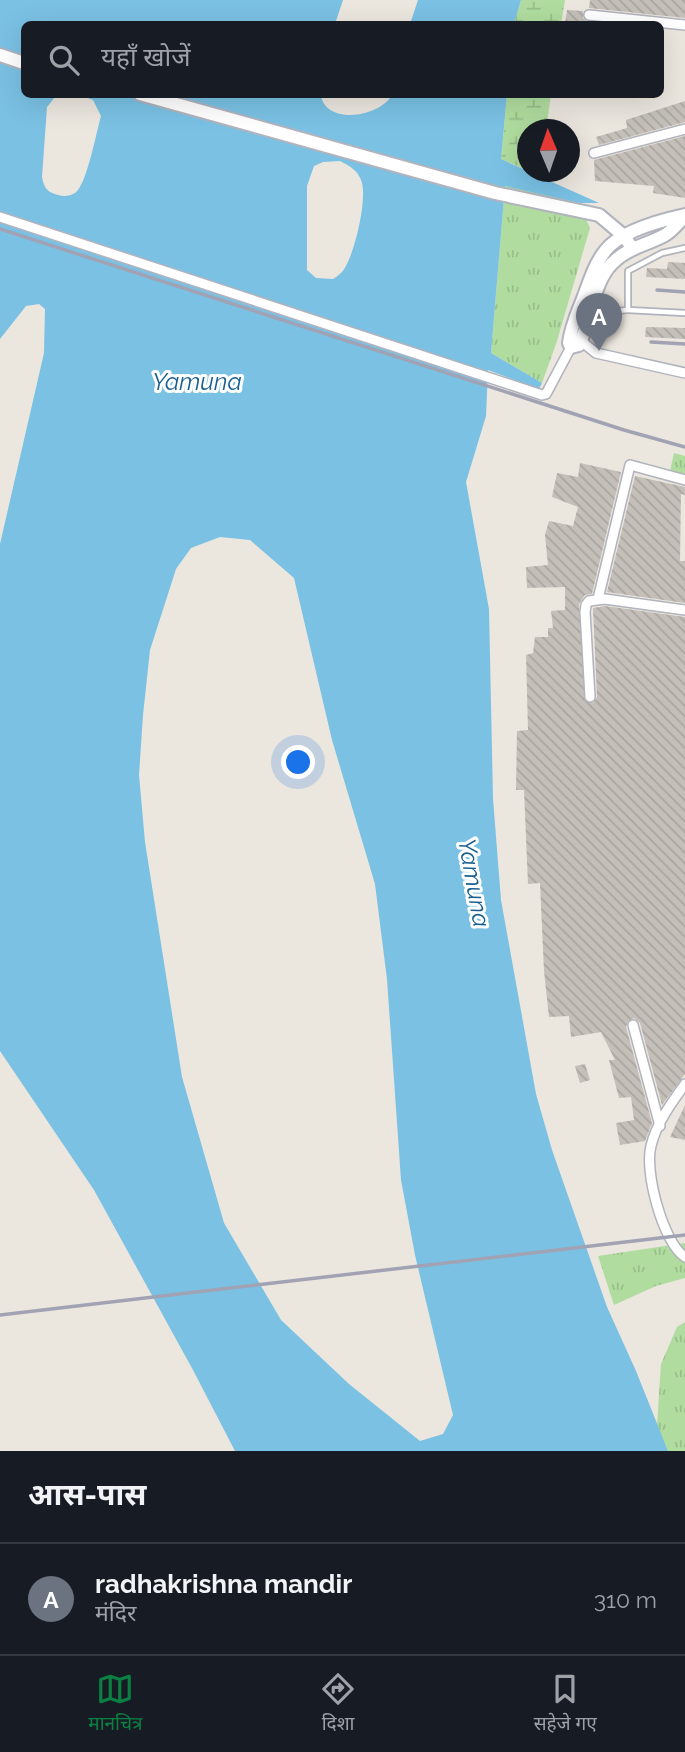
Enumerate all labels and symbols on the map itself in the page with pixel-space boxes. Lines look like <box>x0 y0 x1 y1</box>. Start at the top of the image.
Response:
north arrow <box>517 119 580 182</box>
pin: A <box>576 293 622 351</box>
water label: Yamuna <box>152 367 242 396</box>
your location <box>281 745 315 779</box>
water label: Yamuna <box>452 836 497 929</box>

